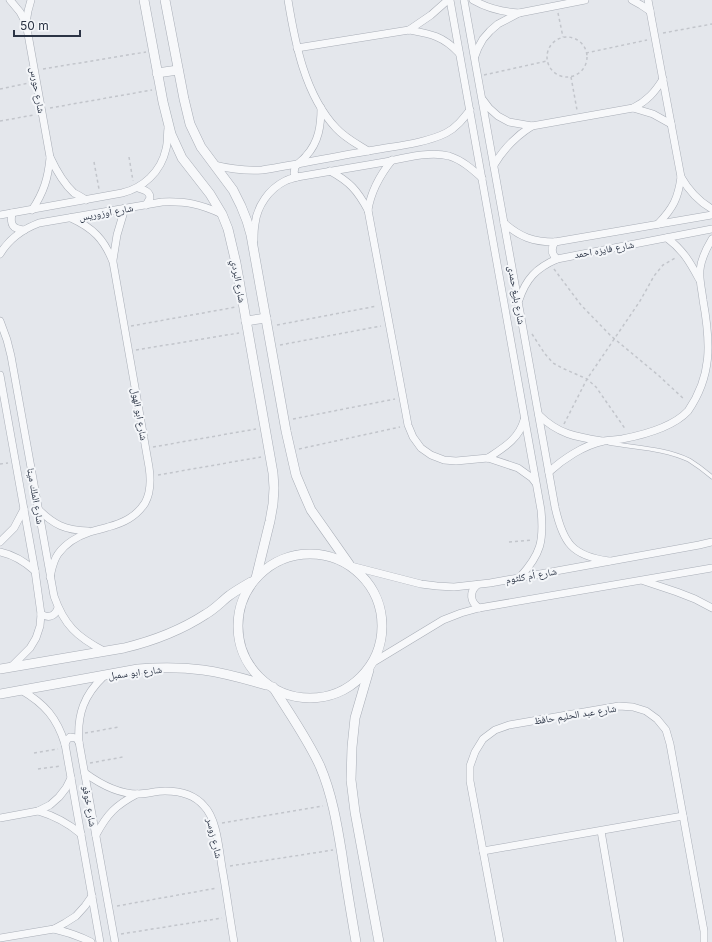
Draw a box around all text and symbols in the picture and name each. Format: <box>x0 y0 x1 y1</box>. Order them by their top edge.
scale bar <box>14 12 80 38</box>
text: 50 m <box>20 18 49 33</box>
street label: شارع حورس <box>27 66 48 115</box>
street label: شارع أوزوريس <box>78 201 135 224</box>
street label: شارع فايزه احمد <box>573 238 635 261</box>
street label: شارع البردي <box>227 258 249 304</box>
street label: شارع بليغ حمدى <box>505 265 528 326</box>
street label: شارع ابو الهول <box>128 387 151 442</box>
street label: شارع الملك مينا <box>24 467 47 526</box>
street label: شارع أم كلثوم <box>505 565 558 587</box>
street label: شارع ابو سمبل <box>107 663 163 682</box>
street label: شارع عبد الحليم حافظ <box>533 701 618 728</box>
street label: شارع خوفو <box>79 784 100 828</box>
street label: شارع زوسر <box>203 816 226 860</box>

